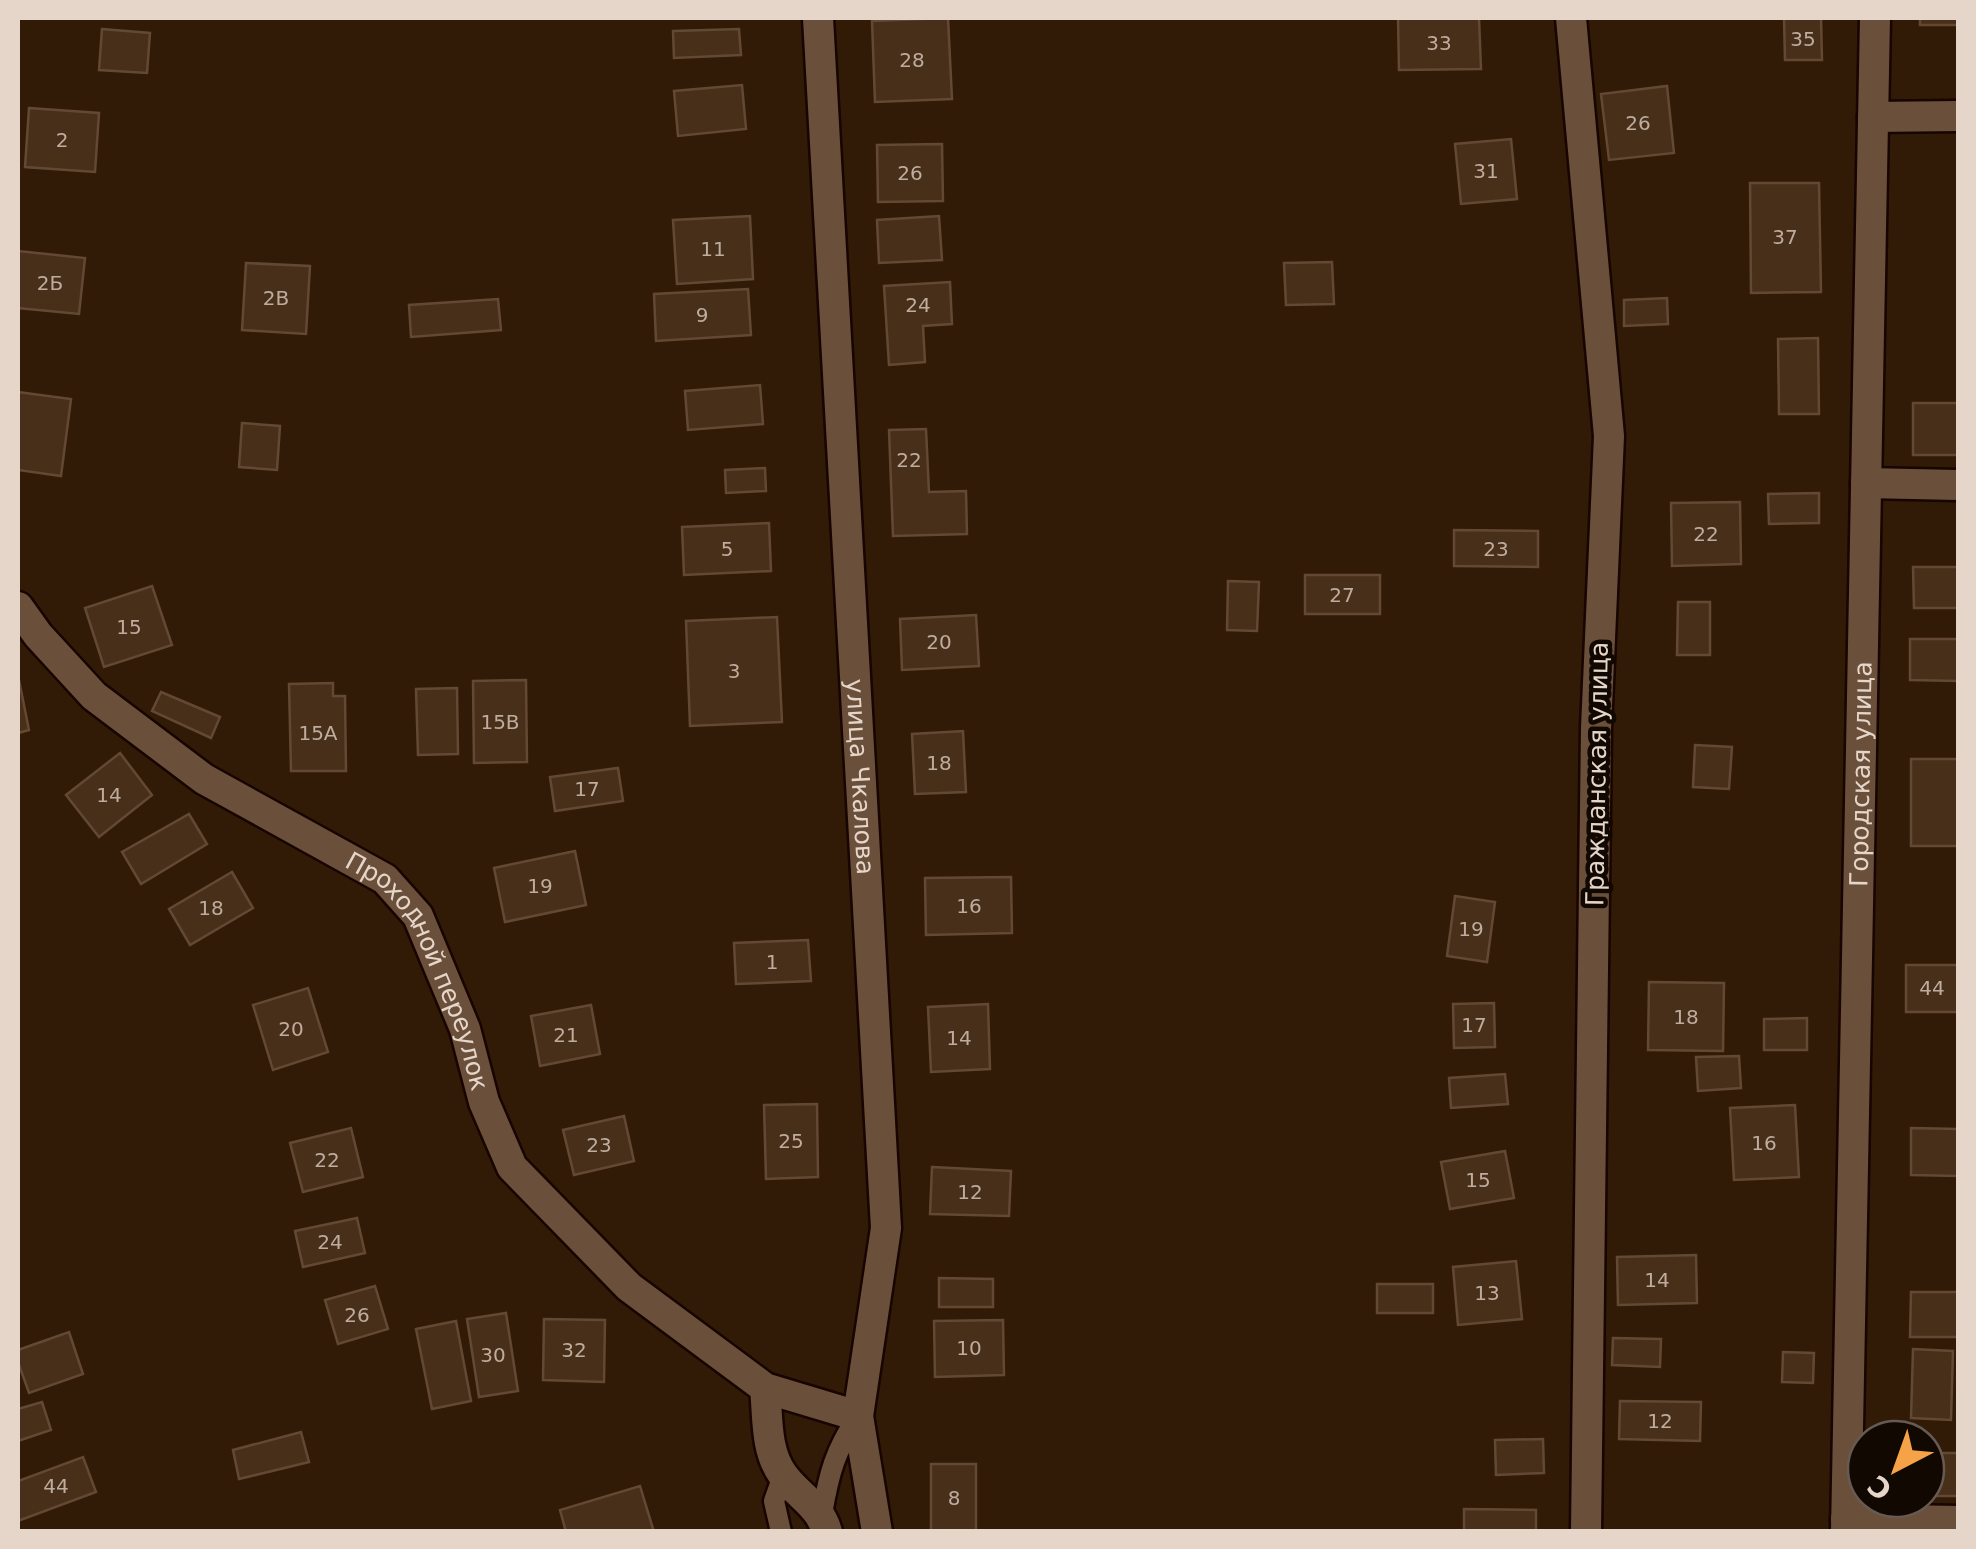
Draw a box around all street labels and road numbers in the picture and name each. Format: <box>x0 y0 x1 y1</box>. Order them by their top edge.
street label: Гражданская улица <box>1580 642 1614 906</box>
street label: Городская улица <box>1844 661 1877 887</box>
street label: улица Чкалова <box>841 678 881 876</box>
street label: Проходной переулок <box>341 846 495 1094</box>

